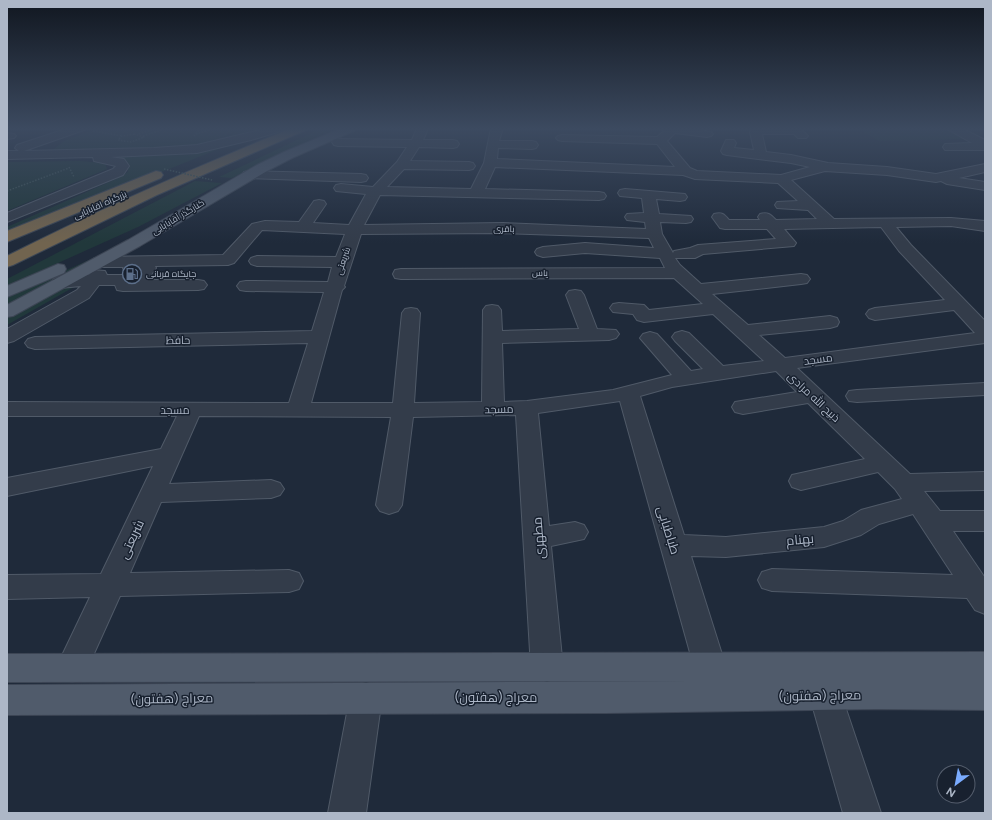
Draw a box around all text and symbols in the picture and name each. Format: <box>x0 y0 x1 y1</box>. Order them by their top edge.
street label: بزرگراه اقابابایی <box>71 188 128 221</box>
street label: کنارگذر آقابابایی <box>149 196 206 237</box>
street label: باقری <box>493 223 515 234</box>
street label: شریعتی <box>333 245 352 276</box>
fuel station icon: جایگاه قربانی <box>121 263 143 285</box>
street label: یاس <box>532 267 549 278</box>
place label: جایگاه قربانی <box>146 268 196 279</box>
street label: حافظ <box>165 334 191 347</box>
street label: مسجد <box>803 351 833 368</box>
street label: ذبیح الله مرادی <box>784 368 844 426</box>
street label: مسجد <box>484 403 514 416</box>
street label: مسجد <box>160 404 190 417</box>
street label: طباطبایی <box>654 504 683 556</box>
street label: مطهری <box>530 516 547 560</box>
street label: شریعتی <box>116 517 147 561</box>
street label: بهنام <box>786 531 815 550</box>
street label: معراج (هفتون) <box>779 687 861 705</box>
street label: معراج (هفتون) <box>131 690 213 708</box>
street label: معراج (هفتون) <box>455 690 537 706</box>
north arrow <box>936 764 976 804</box>
text: N <box>944 784 958 800</box>

